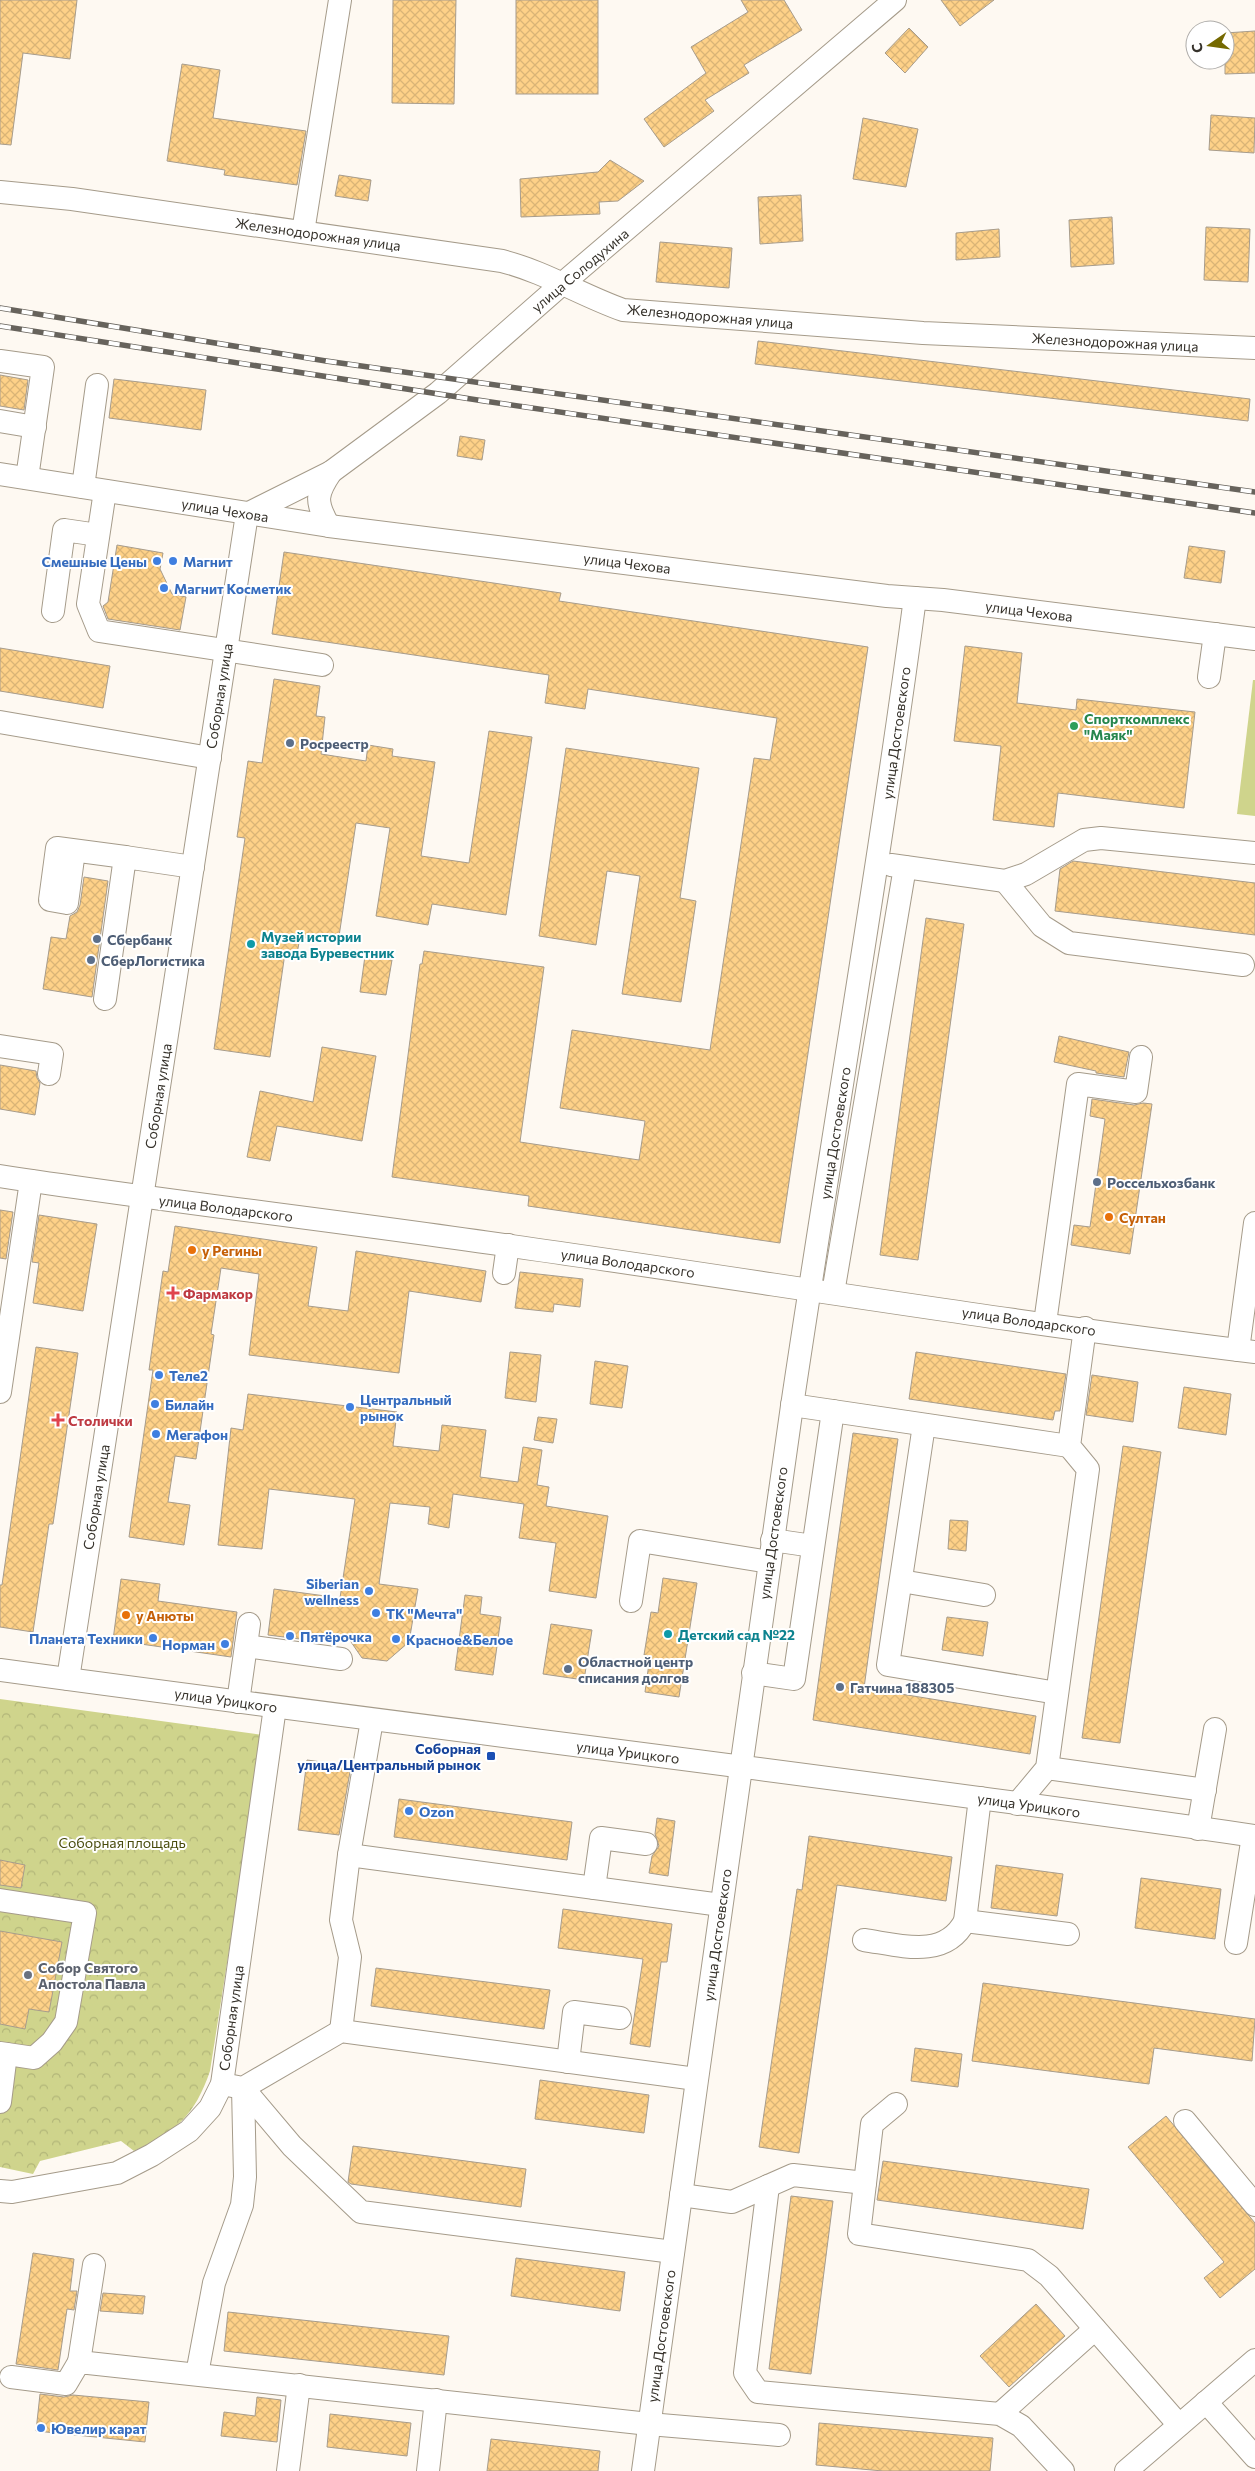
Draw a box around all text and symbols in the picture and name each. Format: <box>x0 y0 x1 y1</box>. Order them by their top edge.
north arrow <box>1185 20 1235 70</box>
text: С <box>1187 41 1206 55</box>
street label: Железнодорожная улица <box>234 214 402 254</box>
street label: улица Солодухина <box>528 225 632 315</box>
street label: Железнодорожная улица <box>626 300 794 332</box>
street label: Железнодорожная улица <box>1031 329 1199 355</box>
street label: улица Чехова <box>180 495 270 525</box>
street label: улица Чехова <box>582 549 672 577</box>
place label: Смешные Цены <box>42 553 147 570</box>
place label: Магнит <box>183 553 233 570</box>
marker: Смешные Цены <box>151 555 163 567</box>
marker: Магнит <box>167 555 179 567</box>
place label: Магнит Косметик <box>174 580 291 597</box>
marker: Магнит Косметик <box>158 582 170 594</box>
street label: улица Чехова <box>984 597 1074 625</box>
street label: Соборная улица <box>202 642 236 750</box>
street label: улица Достоевского <box>878 666 914 800</box>
place label: Спорткомплекс "Маяк" <box>1084 710 1190 743</box>
marker: Спорткомплекс "Маяк" <box>1068 720 1080 732</box>
place label: Росреестр <box>300 735 369 752</box>
marker: Росреестр <box>284 737 296 749</box>
place label: Музей истории завода Буревестник <box>261 928 395 961</box>
place label: Сбербанк <box>107 931 172 948</box>
marker: Сбербанк <box>91 933 103 945</box>
marker: Музей истории завода Буревестник <box>245 938 257 950</box>
place label: СберЛогистика <box>101 952 205 969</box>
marker: СберЛогистика <box>85 954 97 966</box>
street label: Соборная улица <box>141 1042 175 1150</box>
street label: улица Достоевского <box>816 1066 854 1200</box>
place label: Россельхозбанк <box>1107 1174 1216 1191</box>
marker: Россельхозбанк <box>1091 1176 1103 1188</box>
street label: улица Володарского <box>158 1191 294 1225</box>
place label: Султан <box>1119 1209 1166 1226</box>
marker: Султан <box>1103 1211 1115 1223</box>
place label: у Регины <box>202 1242 262 1259</box>
marker: у Регины <box>186 1244 198 1256</box>
street label: улица Володарского <box>560 1245 696 1281</box>
place label: Фармакор <box>183 1285 253 1302</box>
marker: Фармакор <box>167 1287 179 1299</box>
street label: улица Володарского <box>961 1303 1097 1339</box>
place label: Теле2 <box>169 1367 208 1384</box>
marker: Теле2 <box>153 1369 165 1381</box>
place label: Центральный рынок <box>360 1391 452 1424</box>
place label: Билайн <box>165 1396 214 1413</box>
marker: Билайн <box>149 1398 161 1410</box>
marker: Центральный рынок <box>344 1401 356 1413</box>
place label: Столички <box>68 1412 133 1429</box>
marker: Столички <box>52 1414 64 1426</box>
place label: Мегафон <box>166 1426 228 1443</box>
marker: Мегафон <box>150 1428 162 1440</box>
street label: Соборная улица <box>79 1443 113 1551</box>
street label: улица Достоевского <box>755 1466 791 1600</box>
place label: Siberian wellness <box>304 1575 359 1608</box>
marker: Siberian wellness <box>363 1585 375 1597</box>
place label: ТК "Мечта" <box>386 1605 462 1622</box>
place label: у Анюты <box>136 1607 194 1624</box>
marker: ТК "Мечта" <box>370 1607 382 1619</box>
marker: у Анюты <box>120 1609 132 1621</box>
place label: Детский сад №22 <box>678 1626 795 1643</box>
place label: Пятёрочка <box>300 1628 372 1645</box>
marker: Детский сад №22 <box>662 1628 674 1640</box>
place label: Планета Техники <box>29 1630 143 1647</box>
marker: Пятёрочка <box>284 1630 296 1642</box>
place label: Красное&Белое <box>406 1631 513 1648</box>
marker: Планета Техники <box>147 1632 159 1644</box>
marker: Красное&Белое <box>390 1633 402 1645</box>
place label: Норман <box>162 1636 215 1653</box>
marker: Норман <box>219 1638 231 1650</box>
place label: Областной центр списания долгов <box>578 1653 693 1686</box>
marker: Областной центр списания долгов <box>562 1663 574 1675</box>
place label: Гатчина 188305 <box>850 1679 954 1696</box>
marker: Гатчина 188305 <box>834 1681 846 1693</box>
street label: улица Урицкого <box>173 1684 279 1716</box>
street label: улица Урицкого <box>575 1737 681 1767</box>
place label: Соборная улица/Центральный рынок <box>297 1740 481 1773</box>
marker: Соборная улица/Центральный рынок <box>485 1750 497 1762</box>
street label: улица Урицкого <box>976 1789 1082 1821</box>
place label: Ozon <box>419 1803 454 1820</box>
marker: Ozon <box>403 1805 415 1817</box>
park label: Соборная площадь <box>58 1834 186 1851</box>
street label: улица Достоевского <box>699 1868 735 2002</box>
place label: Собор Святого Апостола Павла <box>38 1959 146 1992</box>
street label: Соборная улица <box>215 1964 247 2072</box>
marker: Собор Святого Апостола Павла <box>22 1969 34 1981</box>
street label: улица Достоевского <box>643 2269 679 2403</box>
place label: Ювелир карат <box>51 2420 147 2437</box>
marker: Ювелир карат <box>35 2422 47 2434</box>

